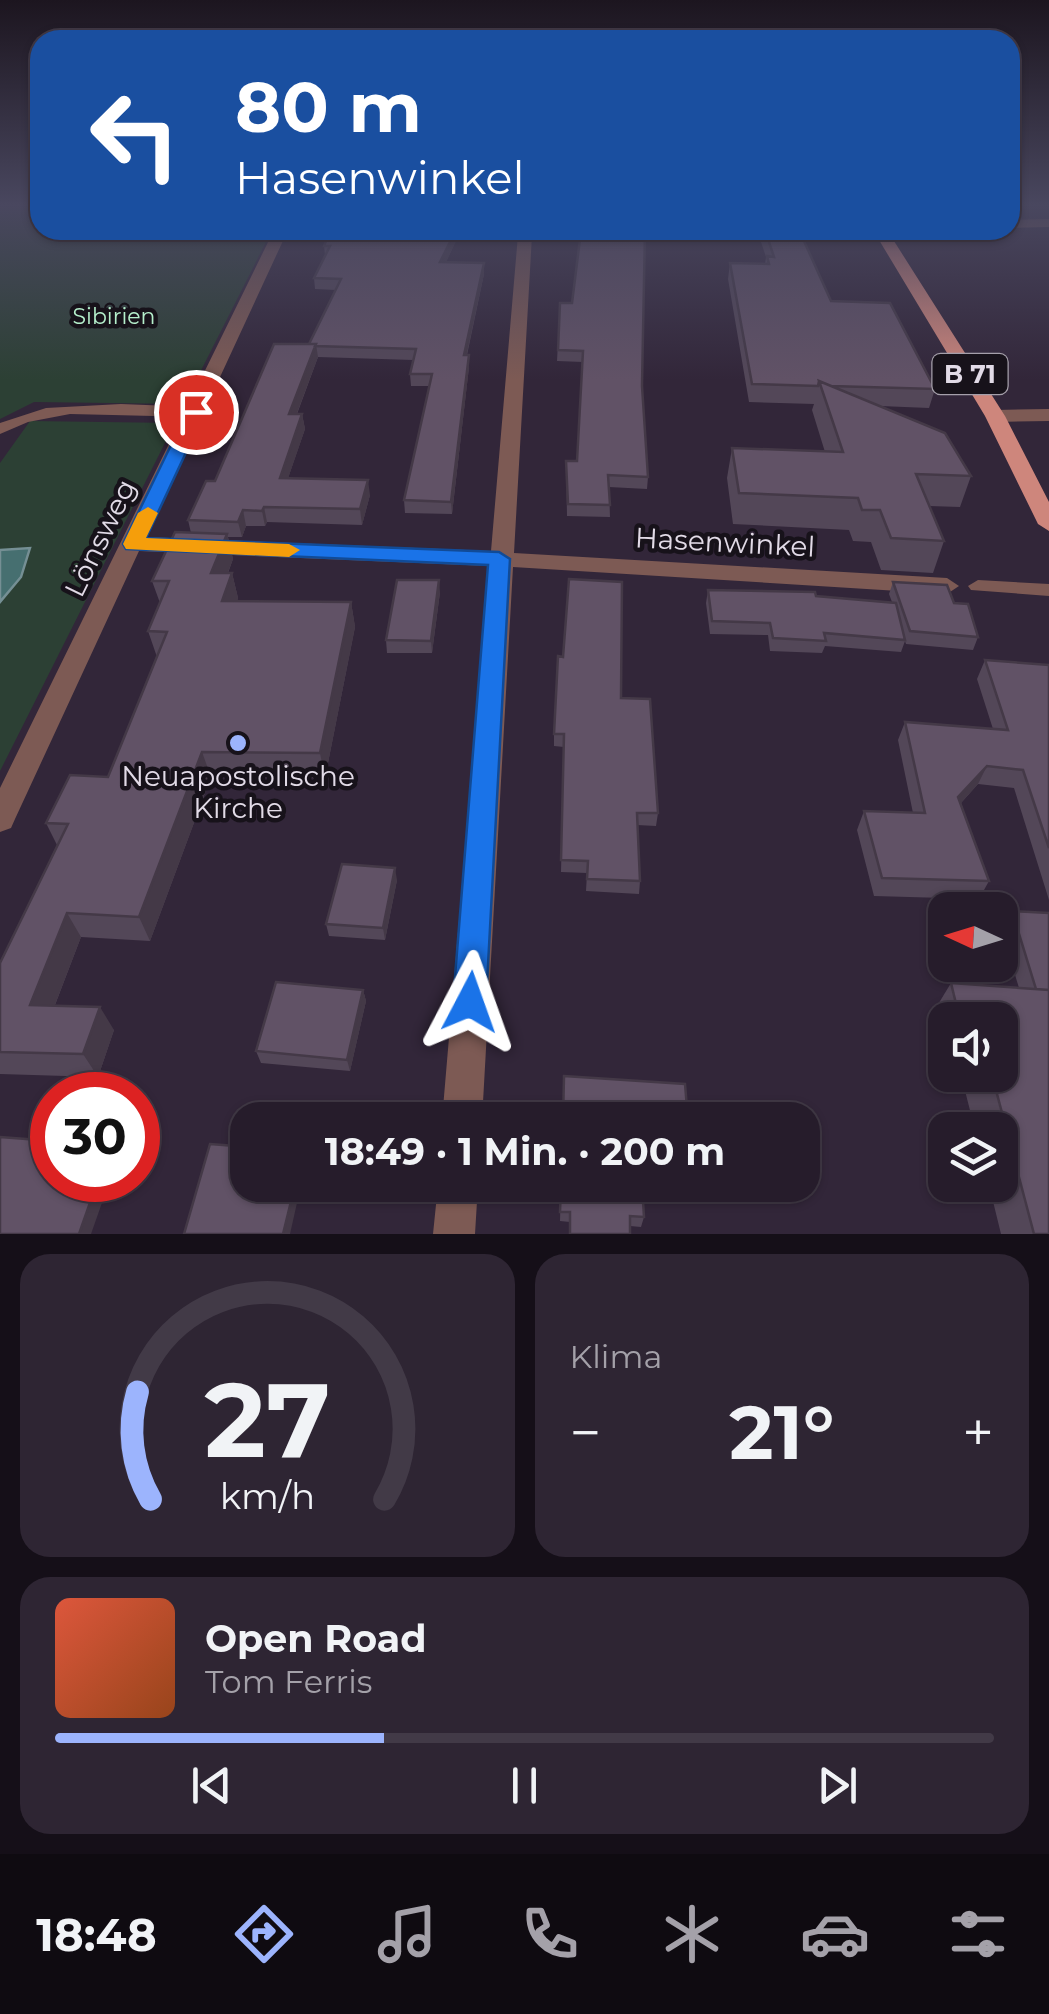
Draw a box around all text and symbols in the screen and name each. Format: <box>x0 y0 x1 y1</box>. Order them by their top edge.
text: 80 m <box>235 64 422 150</box>
icon: left <box>70 70 200 200</box>
text: Hasenwinkel <box>235 150 525 205</box>
park label: Sibirien <box>72 303 156 330</box>
road number: B 71 <box>932 354 1008 394</box>
pin <box>154 370 239 455</box>
icon: arrive <box>169 385 224 440</box>
street label: Lönsweg <box>57 474 143 602</box>
street label: Hasenwinkel <box>634 520 816 564</box>
marker: Neuapostolische Kirche <box>227 732 249 754</box>
place label: Neuapostolische Kirche <box>121 759 355 825</box>
north arrow <box>928 892 1018 982</box>
map controls <box>928 892 1018 1202</box>
position arrow <box>418 950 522 1054</box>
button: sound <box>928 1002 1018 1092</box>
speed limit sign: 30 <box>30 1072 160 1202</box>
button: layers <box>928 1112 1018 1202</box>
text: 18:49 · 1 Min. · 200 m <box>325 1128 725 1175</box>
text: Klima <box>570 1337 662 1376</box>
text: 27 <box>204 1356 330 1483</box>
text: 21° <box>729 1386 834 1478</box>
text: − <box>570 1399 601 1466</box>
text: + <box>962 1399 994 1466</box>
text: km/h <box>220 1474 315 1518</box>
text: Open Road <box>205 1615 427 1662</box>
text: Tom Ferris <box>205 1662 372 1701</box>
icon: previous <box>184 1758 239 1813</box>
icon: pause <box>497 1758 552 1813</box>
icon: next <box>810 1758 865 1813</box>
icon: directions <box>229 1899 299 1969</box>
icon: music <box>372 1899 442 1969</box>
icon: phone <box>515 1899 585 1969</box>
icon: climate <box>657 1899 727 1969</box>
icon: car <box>800 1899 870 1969</box>
icon: filters <box>943 1899 1013 1969</box>
text: 18:48 <box>36 1907 157 1962</box>

